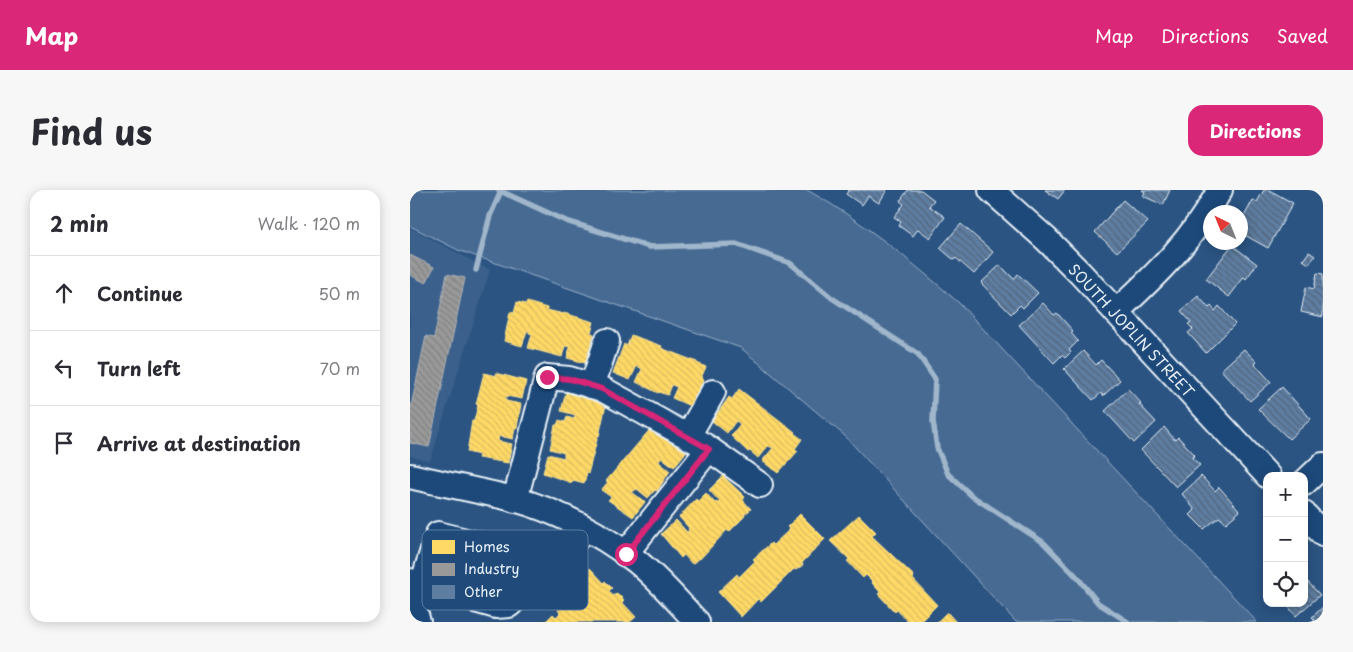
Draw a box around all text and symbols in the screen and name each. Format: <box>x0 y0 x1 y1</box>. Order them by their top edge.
text: Map <box>25 17 78 53</box>
text: Map <box>1095 22 1133 49</box>
text: Directions <box>1161 22 1249 49</box>
text: Saved <box>1277 22 1328 49</box>
text: Find us <box>30 104 152 157</box>
button: Directions <box>1188 105 1323 156</box>
north arrow <box>1203 205 1248 250</box>
text: 2 min <box>50 207 109 239</box>
text: Walk · 120 m <box>258 211 360 235</box>
street label: SOUTH JOPLIN STREET <box>1064 258 1201 403</box>
icon: ahead <box>50 279 78 307</box>
text: Continue <box>97 279 183 307</box>
text: 50 m <box>319 281 360 305</box>
icon: left <box>50 354 78 382</box>
text: Turn left <box>97 354 181 382</box>
text: 70 m <box>320 356 360 380</box>
route end <box>536 366 559 389</box>
icon: arrive <box>50 429 78 457</box>
text: Arrive at destination <box>97 429 301 457</box>
map controls <box>1263 472 1308 607</box>
button: + <box>1263 472 1308 517</box>
button: − <box>1263 517 1308 562</box>
legend <box>422 530 588 610</box>
text: Homes <box>464 536 510 557</box>
route start <box>615 543 638 566</box>
text: Industry <box>464 558 519 579</box>
button: locate <box>1263 562 1308 607</box>
text: Other <box>464 581 503 602</box>

